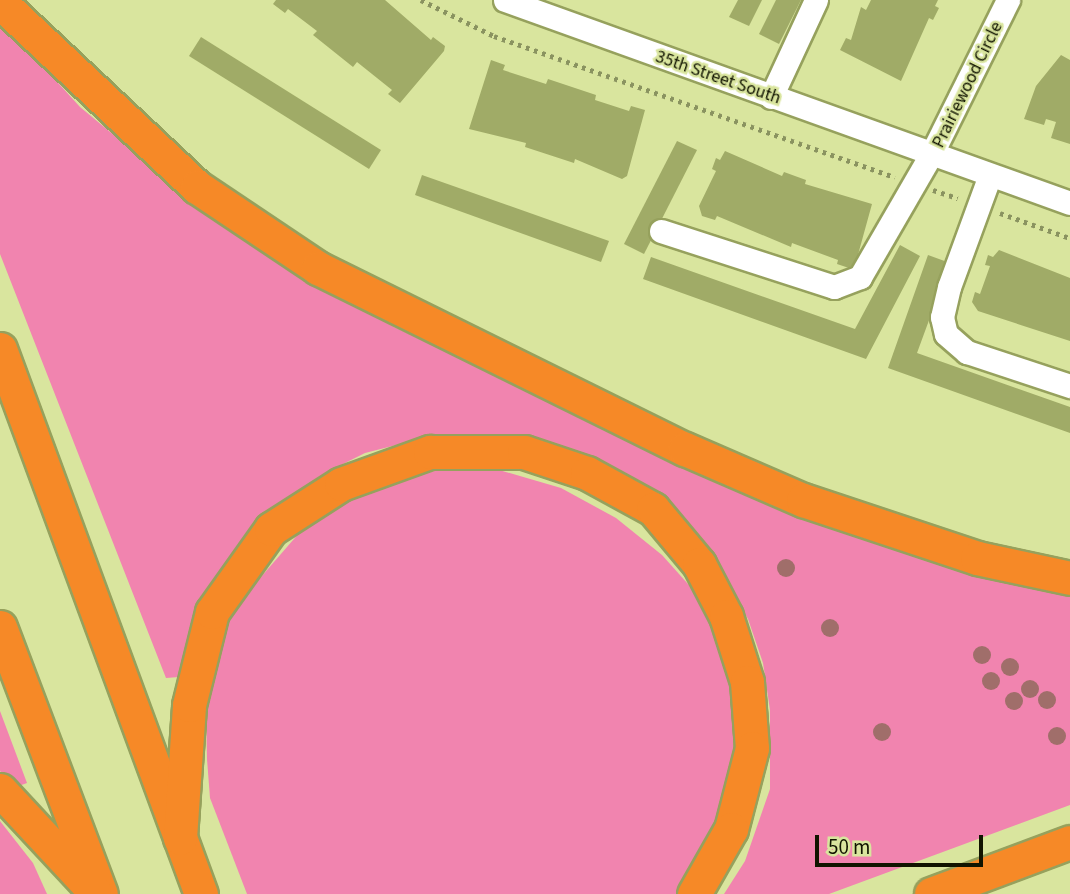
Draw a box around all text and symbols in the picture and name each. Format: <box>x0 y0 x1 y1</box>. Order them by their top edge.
street label: Prairiewood Circle <box>928 18 1008 152</box>
street label: 35th Street South <box>653 46 783 110</box>
scale bar <box>818 820 986 864</box>
text: 50 m <box>828 832 870 862</box>

